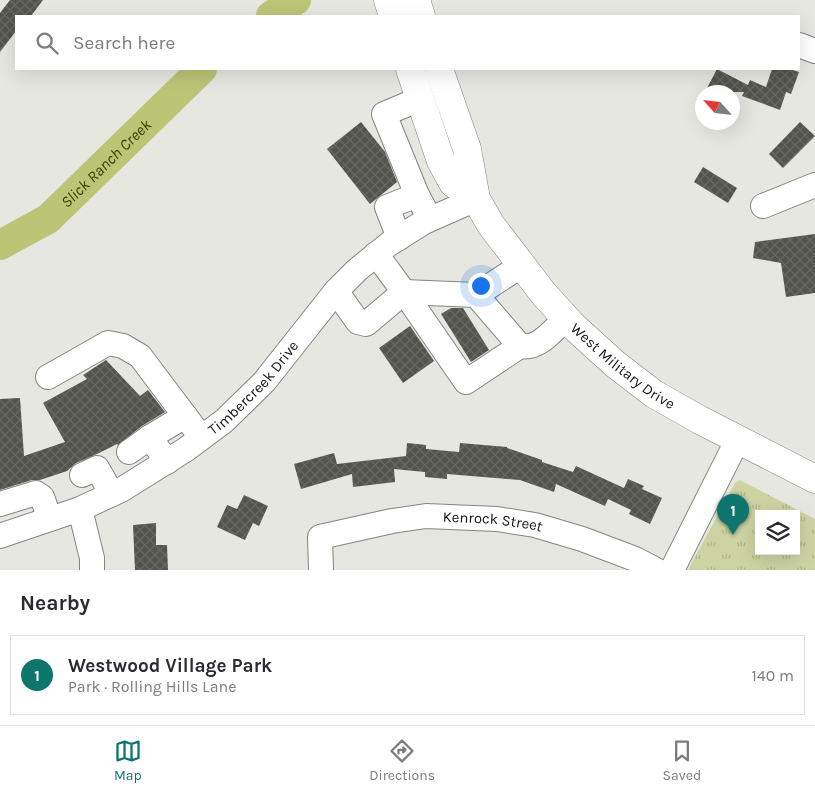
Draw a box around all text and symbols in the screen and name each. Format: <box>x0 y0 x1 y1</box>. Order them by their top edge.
search box <box>15 15 800 70</box>
icon: search <box>33 29 61 57</box>
text: Search here <box>73 32 175 54</box>
north arrow <box>695 85 740 130</box>
water label: Slick Ranch Creek <box>56 114 155 211</box>
your location <box>468 273 494 299</box>
street label: West Military Drive <box>567 319 678 413</box>
street label: Timbercreek Drive <box>205 337 302 439</box>
pin: 1 <box>717 494 749 535</box>
street label: Kenrock Street <box>442 508 545 536</box>
map controls <box>755 510 800 555</box>
button: layers <box>755 510 800 555</box>
text: Nearby <box>20 591 90 615</box>
text: Westwood Village Park <box>68 655 272 677</box>
text: 1 <box>34 666 40 685</box>
text: 140 m <box>752 666 794 685</box>
text: Park · Rolling Hills Lane <box>68 677 236 696</box>
tab: Map <box>114 737 142 784</box>
tab: Directions <box>369 737 435 784</box>
tab: Saved <box>663 737 701 784</box>

